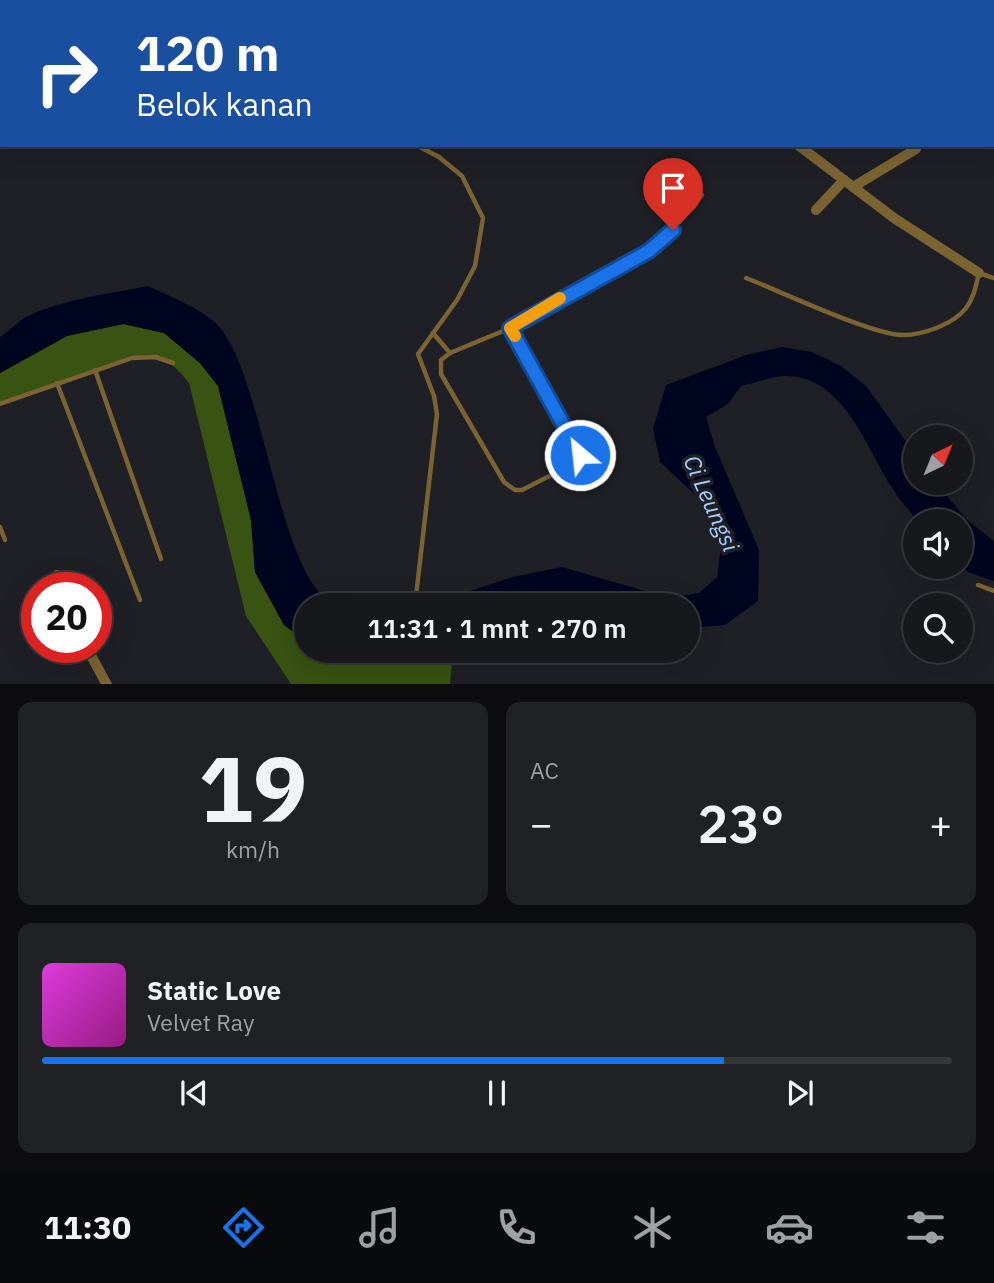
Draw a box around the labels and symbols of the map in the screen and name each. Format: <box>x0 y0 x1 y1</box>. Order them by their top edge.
pin <box>643 158 703 230</box>
position arrow <box>543 418 617 492</box>
north arrow <box>903 425 973 495</box>
water label: Ci Leungsi <box>677 450 747 557</box>
speed limit sign: 20 <box>21 572 112 663</box>

